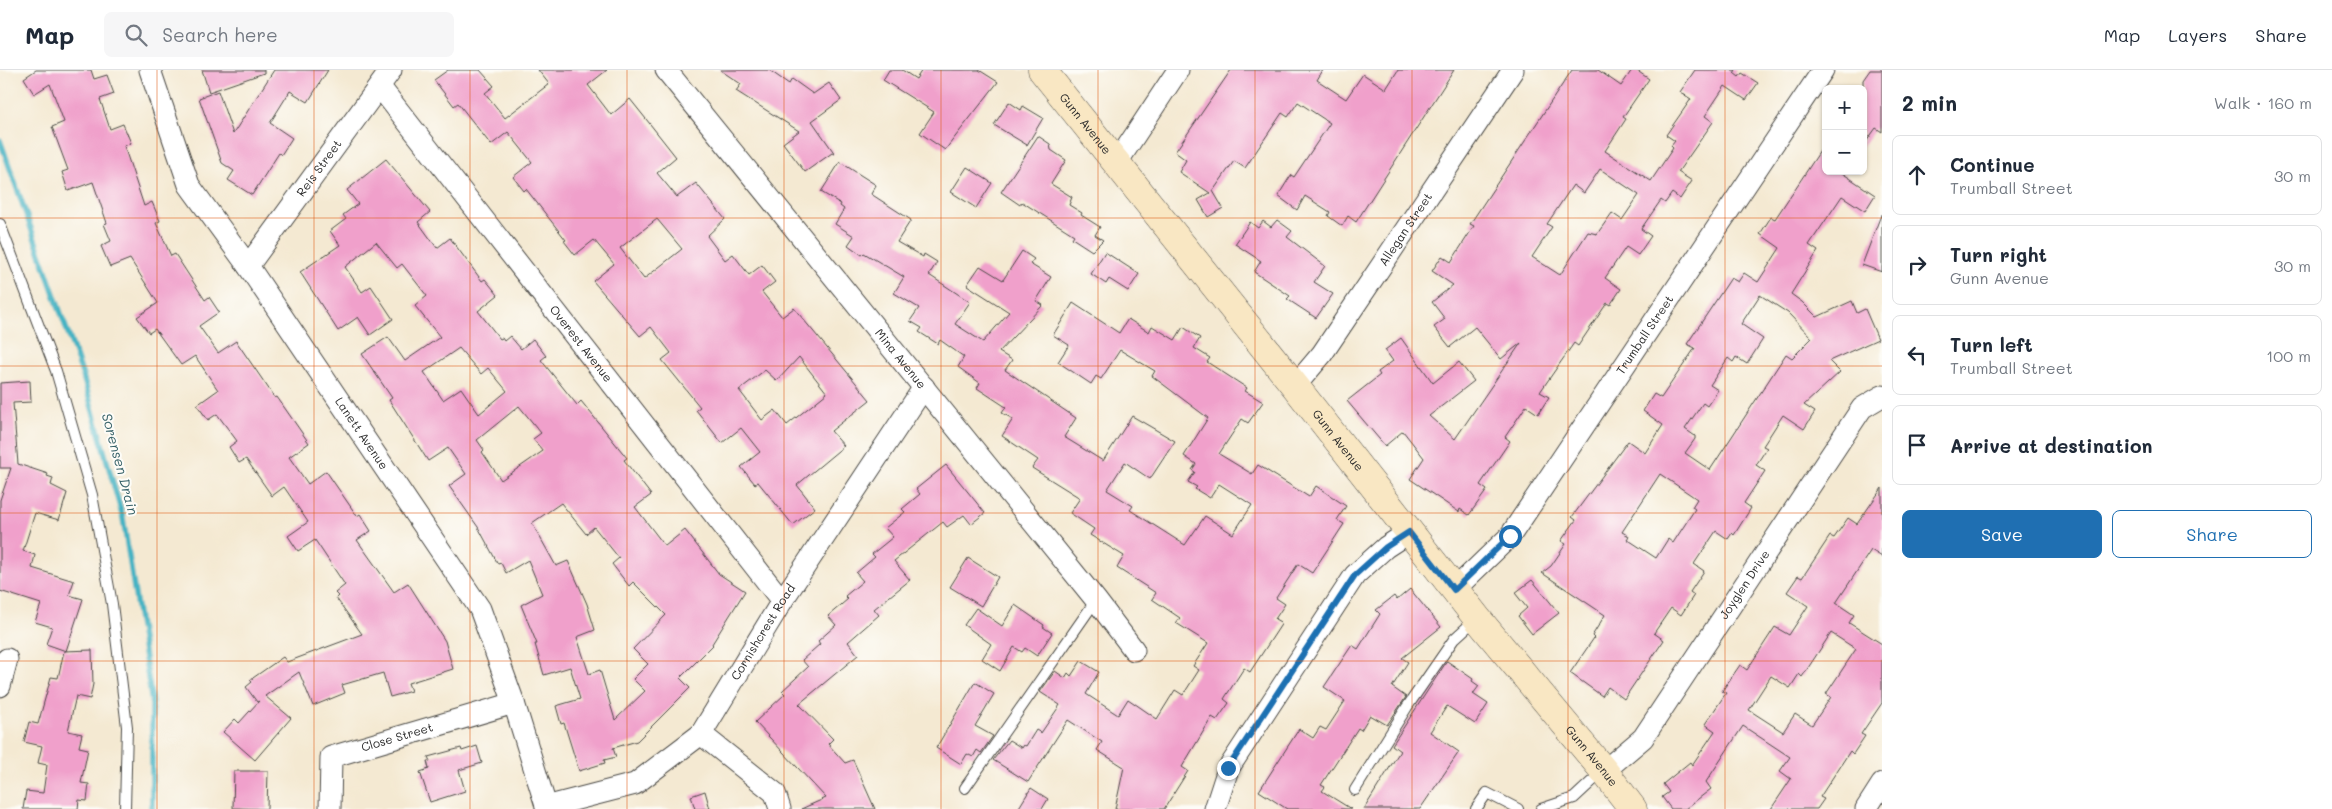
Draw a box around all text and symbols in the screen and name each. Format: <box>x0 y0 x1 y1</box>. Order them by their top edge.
search box <box>104 12 454 57</box>
text: Map <box>25 19 74 50</box>
icon: search <box>122 21 150 49</box>
text: Search here <box>162 22 278 47</box>
text: Map <box>2104 23 2140 47</box>
text: Layers <box>2168 23 2227 47</box>
text: Share <box>2255 23 2307 47</box>
map controls <box>1822 85 1867 175</box>
button: + <box>1822 85 1867 130</box>
street label: Gunn Avenue <box>1056 89 1115 157</box>
text: 2 min <box>1902 89 1957 116</box>
text: Walk · 160 m <box>2214 92 2312 113</box>
button: − <box>1822 130 1867 175</box>
street label: Reis Street <box>292 136 345 199</box>
text: Continue <box>1950 152 2035 177</box>
icon: ahead <box>1903 161 1931 189</box>
text: 30 m <box>2274 165 2311 186</box>
text: Trumball Street <box>1950 177 2073 198</box>
street label: Allegan Street <box>1375 189 1435 269</box>
text: Turn right <box>1950 242 2047 267</box>
icon: right <box>1903 251 1931 279</box>
text: 30 m <box>2274 255 2311 276</box>
text: Gunn Avenue <box>1950 267 2049 288</box>
street label: Trumball Street <box>1612 292 1677 377</box>
street label: Overest Avenue <box>547 301 617 385</box>
street label: Mina Avenue <box>872 325 930 392</box>
text: Turn left <box>1950 332 2033 357</box>
icon: left <box>1903 341 1931 369</box>
text: 100 m <box>2266 345 2311 366</box>
text: Trumball Street <box>1950 357 2073 378</box>
street label: Lanett Avenue <box>332 394 392 472</box>
street label: Gunn Avenue <box>1309 406 1368 474</box>
water label: Sorensen Drain <box>98 411 143 517</box>
icon: arrive <box>1903 431 1931 459</box>
text: Arrive at destination <box>1950 433 2153 458</box>
button: Save <box>1902 510 2102 558</box>
button: Share <box>2112 510 2312 558</box>
route start <box>1499 525 1522 548</box>
street label: Joyglen Drive <box>1715 547 1773 622</box>
street label: Cornishcrest Road <box>727 580 798 683</box>
street label: Close Street <box>359 718 435 755</box>
street label: Gunn Avenue <box>1562 722 1622 789</box>
route end <box>1217 757 1240 780</box>

